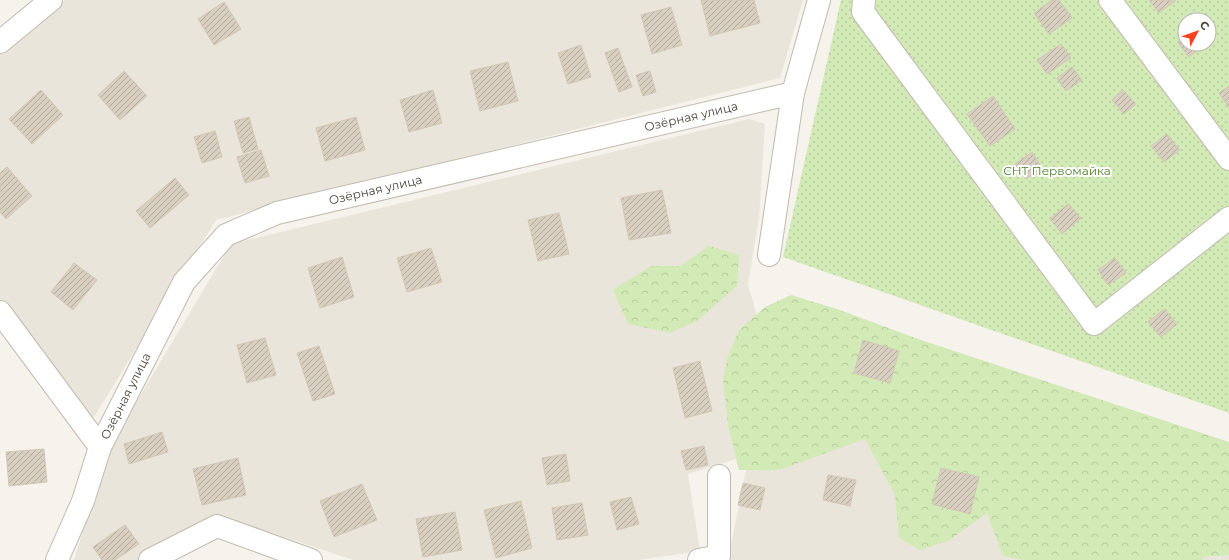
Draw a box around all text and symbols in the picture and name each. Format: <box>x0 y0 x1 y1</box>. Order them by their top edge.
north arrow <box>1177 12 1217 52</box>
text: С <box>1197 18 1212 33</box>
street label: Озёрная улица <box>643 98 739 134</box>
park label: СНТ Первомайка <box>1003 163 1111 178</box>
street label: Озёрная улица <box>327 171 424 208</box>
street label: Озёрная улица <box>97 350 154 442</box>

